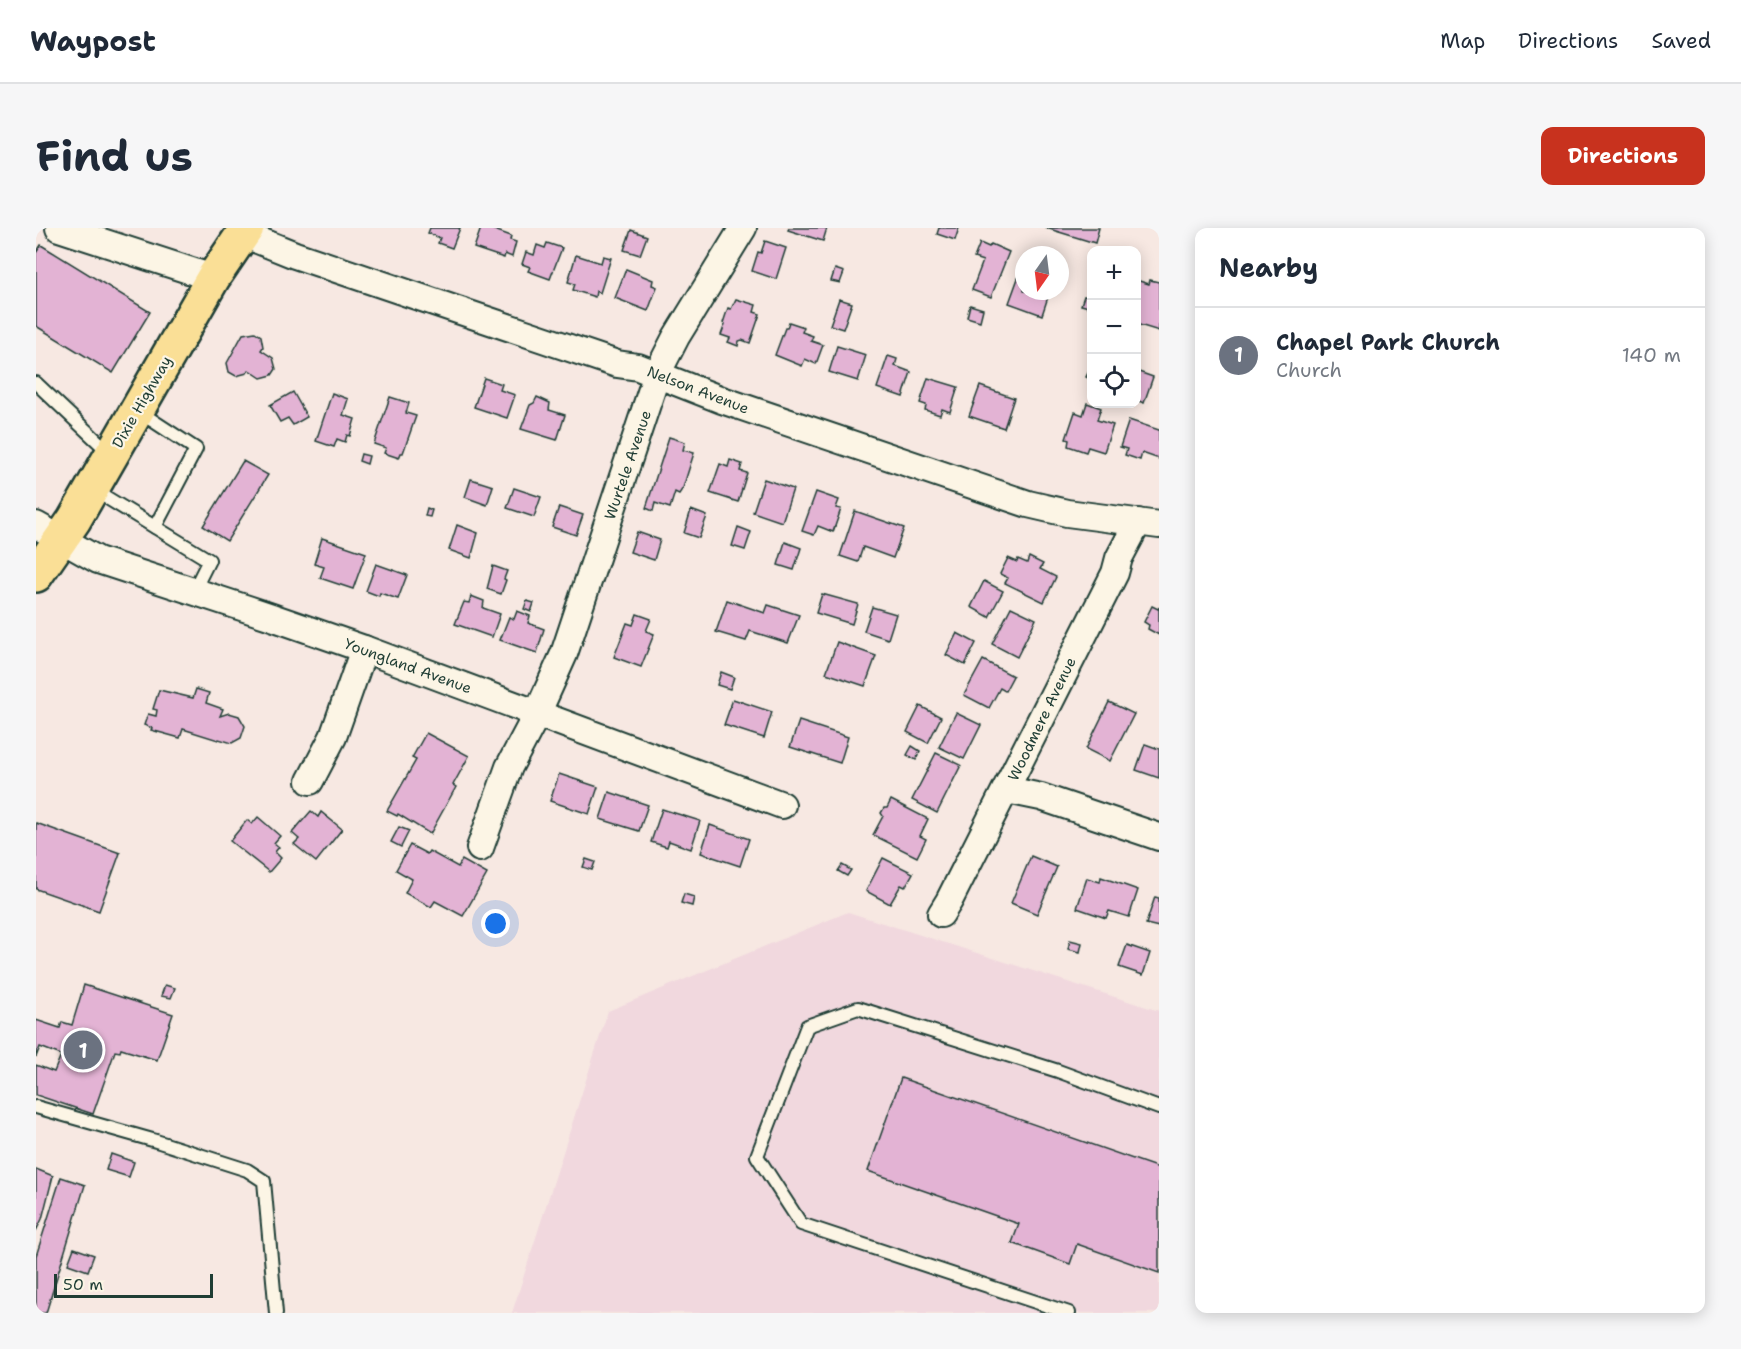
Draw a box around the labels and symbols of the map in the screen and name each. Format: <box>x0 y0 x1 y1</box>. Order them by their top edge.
north arrow <box>1015 246 1069 300</box>
street label: Dixie Highway <box>108 352 176 452</box>
street label: Nelson Avenue <box>644 361 752 419</box>
street label: Wurtele Avenue <box>600 408 656 522</box>
street label: Youngland Avenue <box>342 634 474 698</box>
street label: Woodmere Avenue <box>1003 654 1081 784</box>
your location <box>481 909 510 938</box>
pin: 1 <box>64 1028 102 1072</box>
scale bar <box>54 1271 213 1298</box>

